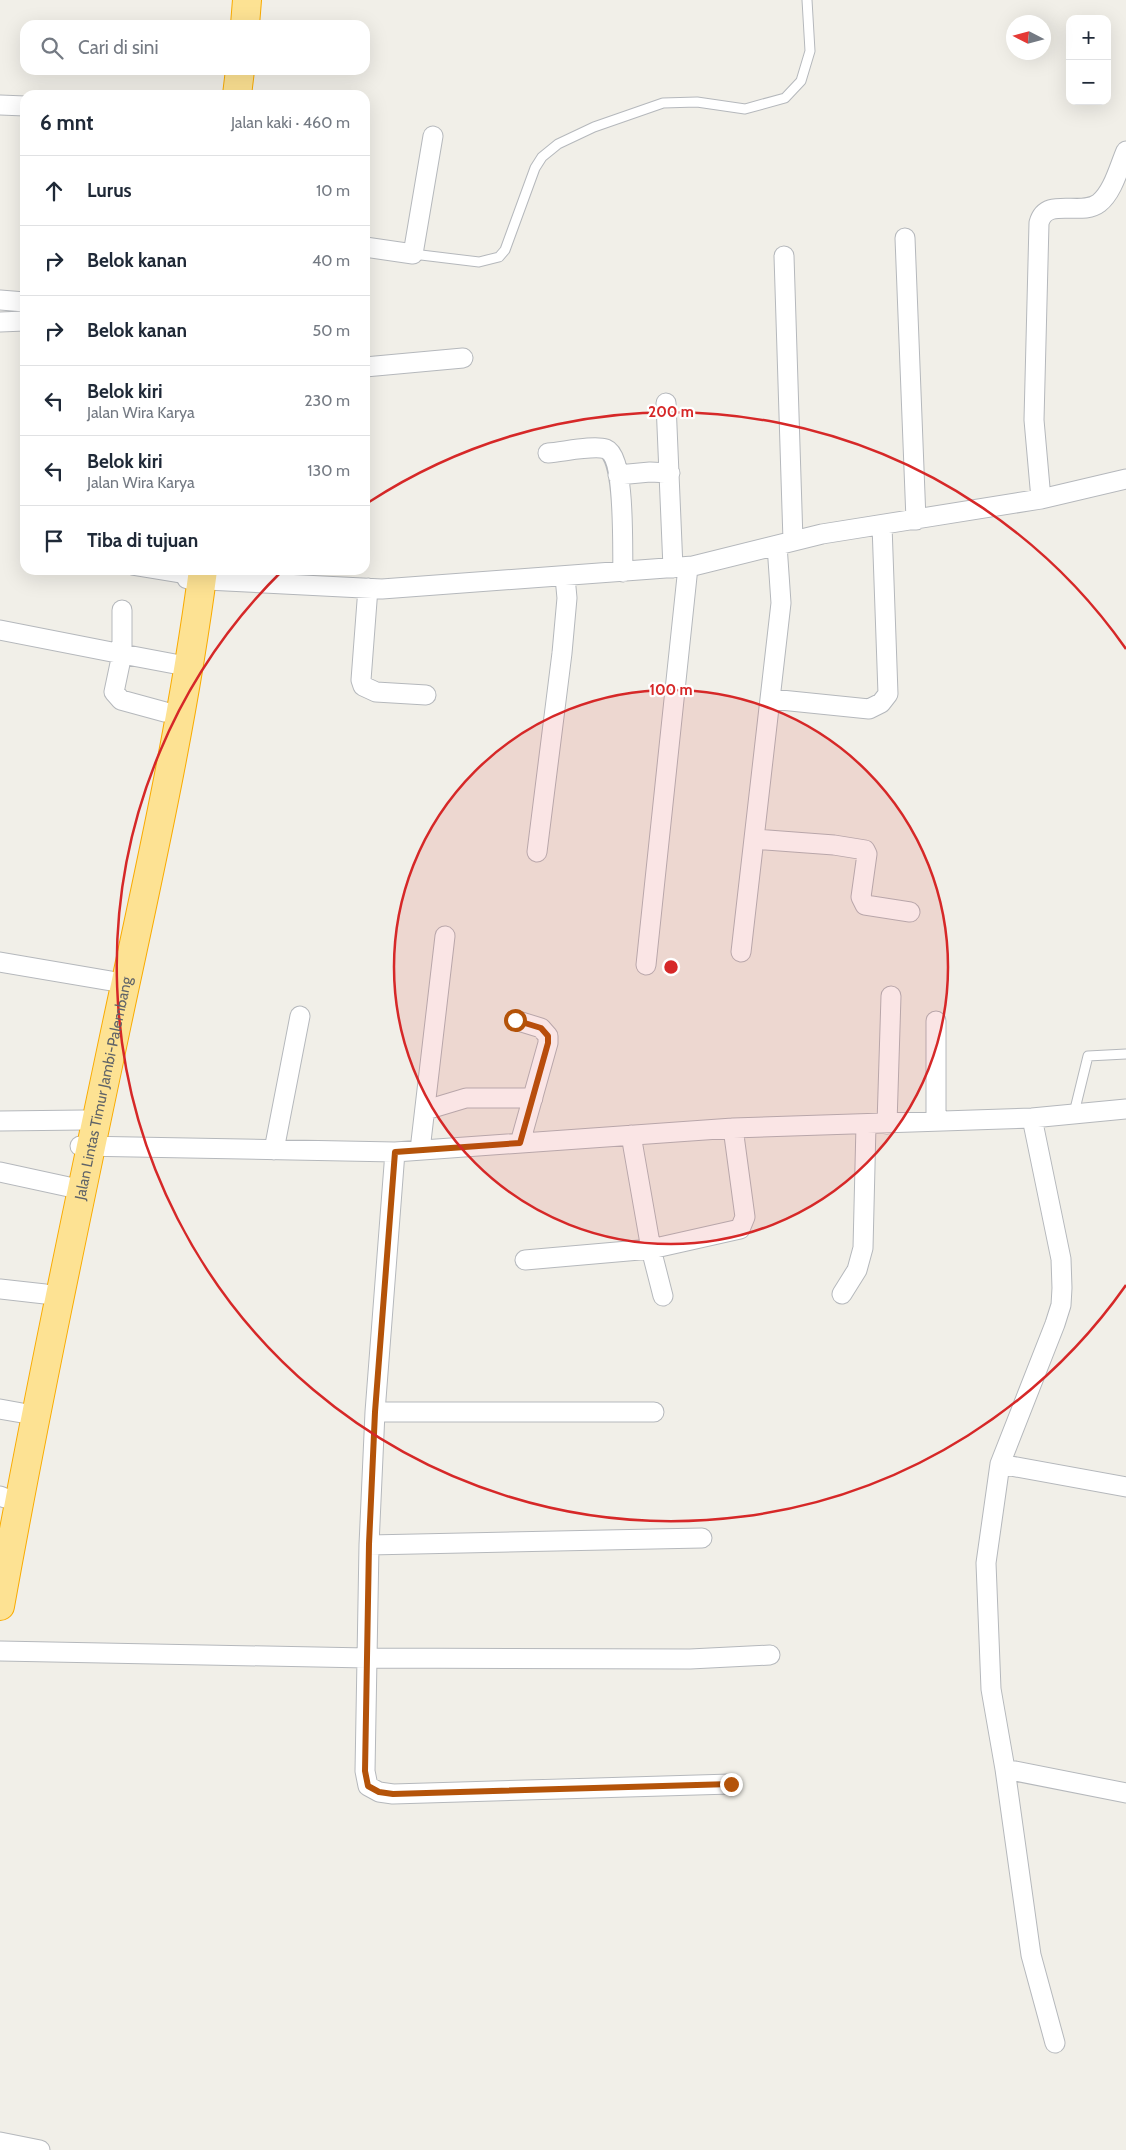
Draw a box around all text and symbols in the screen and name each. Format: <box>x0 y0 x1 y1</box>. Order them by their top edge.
north arrow <box>1006 15 1051 60</box>
map controls <box>1066 15 1111 105</box>
button: + <box>1066 15 1111 60</box>
search box <box>20 20 370 75</box>
icon: search <box>38 34 66 62</box>
text: Cari di sini <box>78 36 159 59</box>
button: − <box>1066 60 1111 105</box>
text: 6 mnt <box>40 110 93 135</box>
text: Jalan kaki · 460 m <box>231 113 350 132</box>
icon: ahead <box>40 177 68 205</box>
text: Lurus <box>87 179 132 202</box>
text: 10 m <box>316 181 350 200</box>
icon: right <box>40 247 68 275</box>
text: Belok kanan <box>87 249 187 272</box>
text: 40 m <box>312 251 350 270</box>
icon: right <box>40 317 68 345</box>
text: Belok kanan <box>87 319 187 342</box>
text: 50 m <box>313 321 350 340</box>
text: Belok kiri <box>87 380 163 403</box>
icon: left <box>40 387 68 415</box>
text: 230 m <box>304 391 350 410</box>
text: Jalan Wira Karya <box>87 403 195 422</box>
text: 200 m <box>648 403 694 421</box>
text: Belok kiri <box>87 450 163 473</box>
icon: left <box>40 457 68 485</box>
text: 130 m <box>307 461 350 480</box>
text: Jalan Wira Karya <box>87 473 195 492</box>
icon: arrive <box>40 527 68 555</box>
text: Tiba di tujuan <box>87 529 198 552</box>
text: 100 m <box>649 681 693 699</box>
centre of rings <box>662 958 680 976</box>
street label: Jalan Lintas Timur Jambi-Palembang <box>71 974 136 1202</box>
route start <box>504 1009 527 1032</box>
route end <box>720 1773 743 1796</box>

